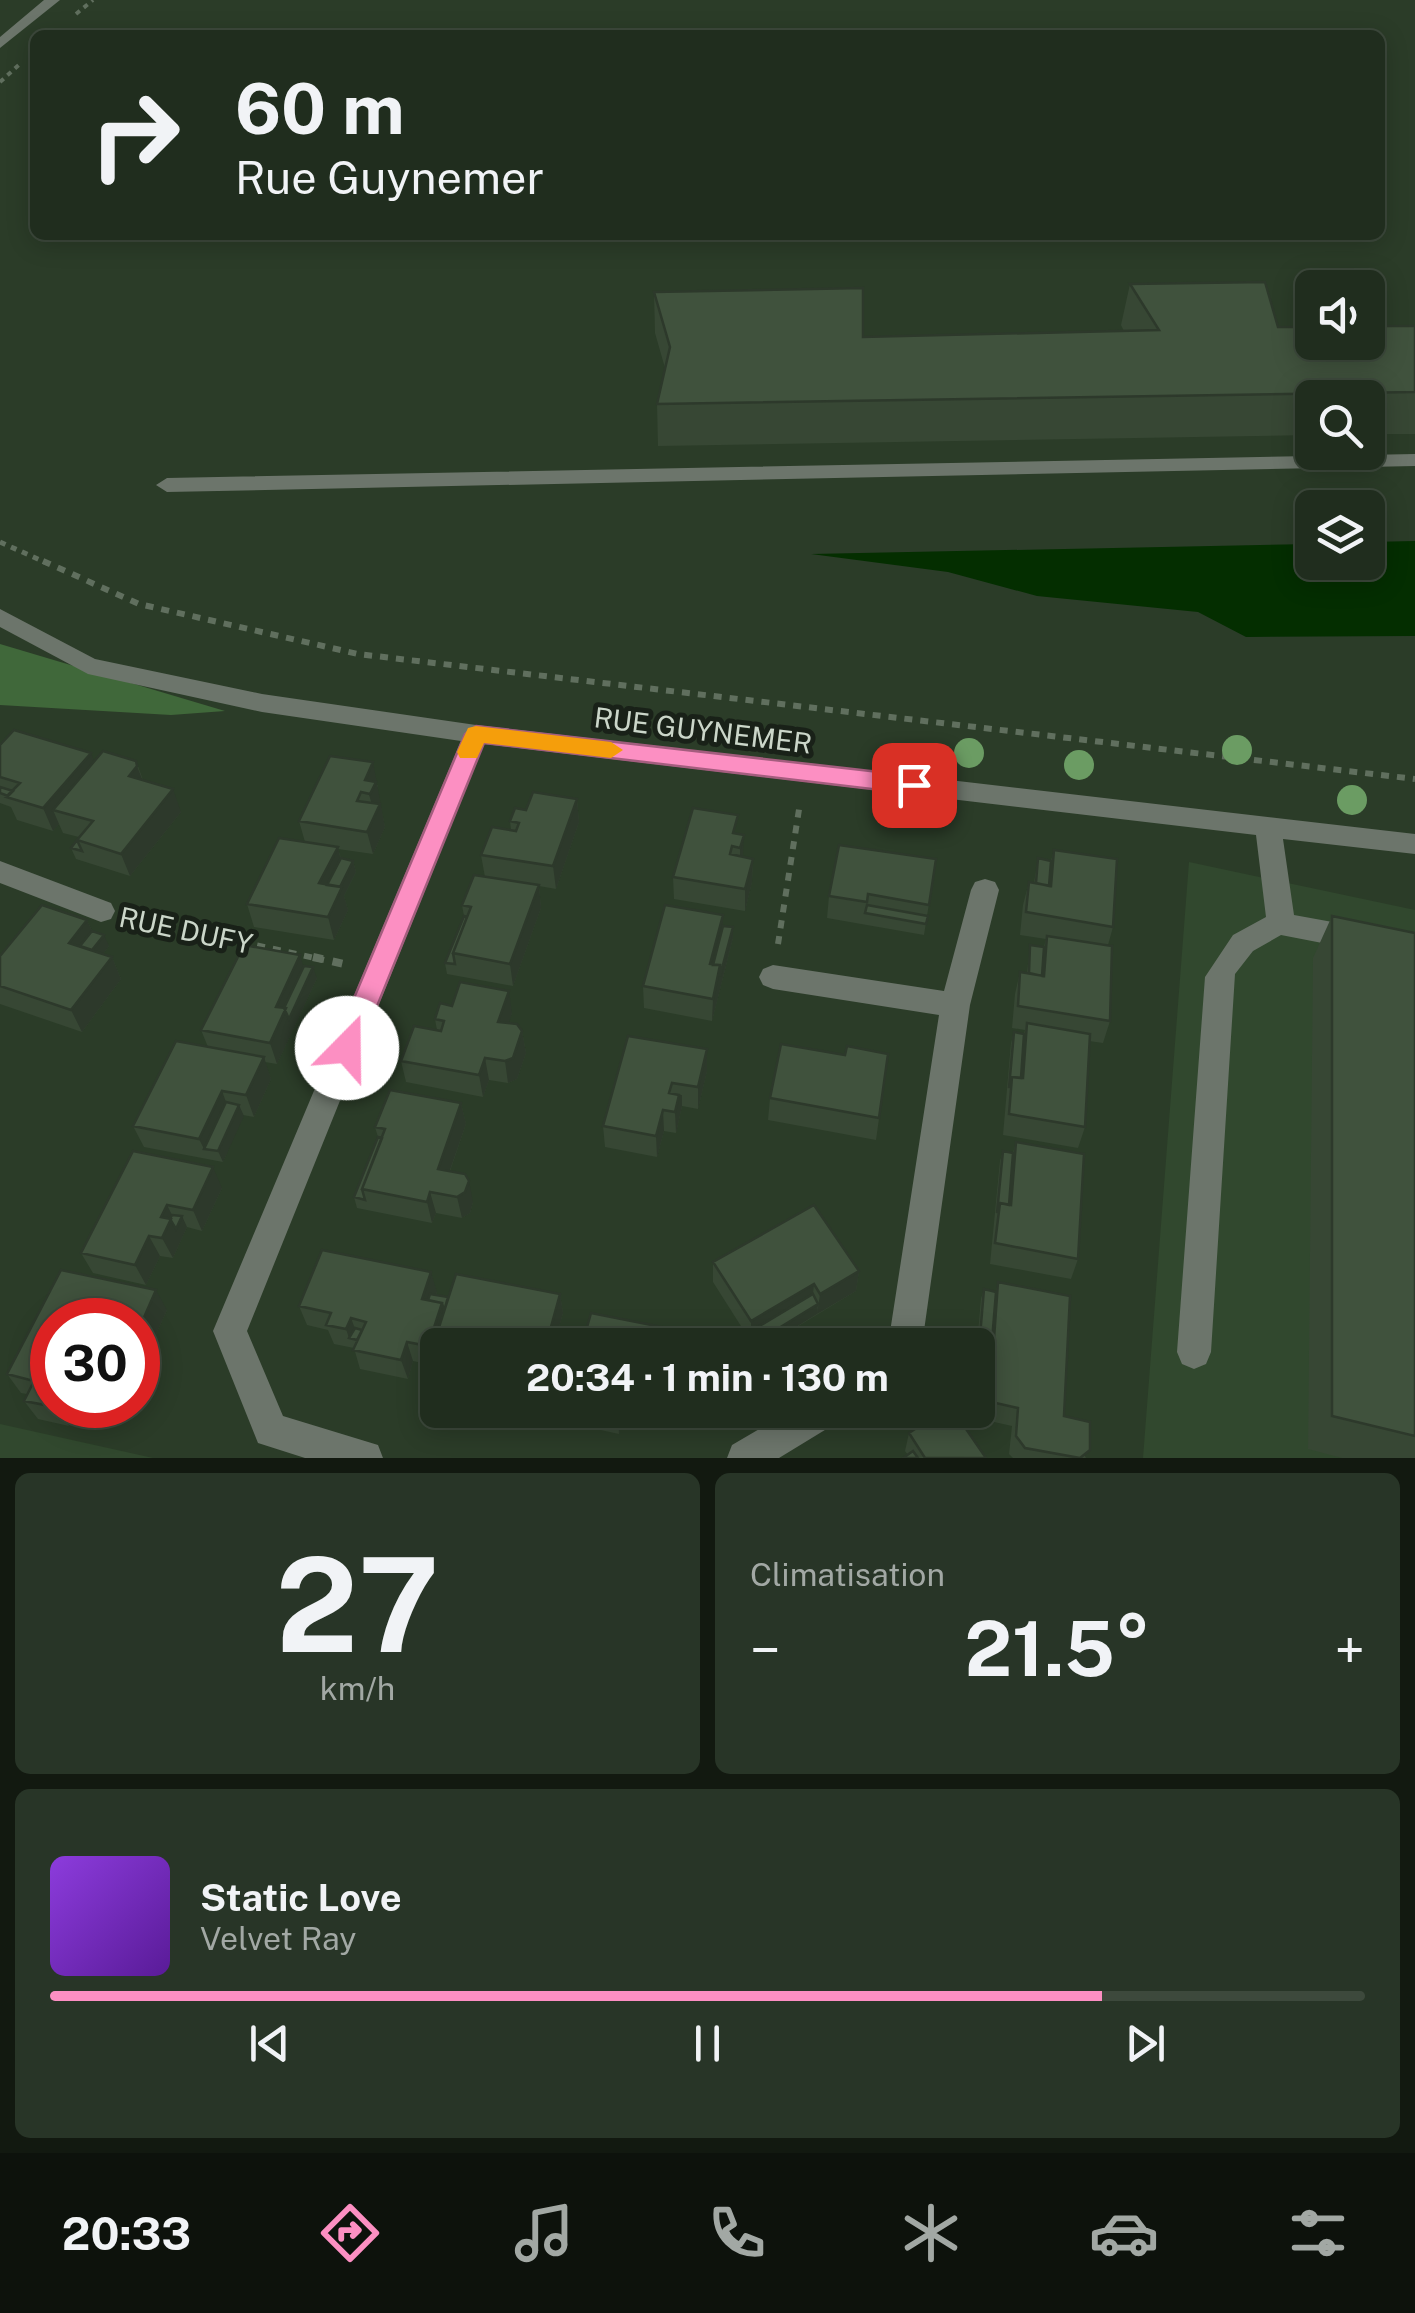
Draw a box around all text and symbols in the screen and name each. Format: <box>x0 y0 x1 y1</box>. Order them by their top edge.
text: 60 m <box>235 67 405 150</box>
icon: right <box>70 70 200 200</box>
text: Rue Guynemer <box>235 151 544 204</box>
map controls <box>1295 270 1385 580</box>
button: sound <box>1295 270 1385 360</box>
button: search <box>1295 380 1385 470</box>
button: layers <box>1295 490 1385 580</box>
street label: RUE GUYNEMER <box>592 700 814 760</box>
pin <box>872 743 957 828</box>
icon: arrive <box>887 758 942 813</box>
street label: RUE DUFY <box>116 900 256 960</box>
position arrow <box>295 996 399 1100</box>
speed limit sign: 30 <box>30 1298 160 1428</box>
text: 20:34 · 1 min · 130 m <box>526 1355 889 1400</box>
text: 27 <box>276 1529 439 1681</box>
text: Climatisation <box>750 1556 945 1593</box>
text: 21.5° <box>964 1605 1151 1693</box>
text: − <box>750 1618 781 1682</box>
text: + <box>1335 1618 1365 1682</box>
text: km/h <box>320 1670 395 1707</box>
text: Static Love <box>200 1875 402 1920</box>
text: Velvet Ray <box>200 1920 356 1957</box>
icon: previous <box>242 2016 297 2071</box>
icon: pause <box>680 2016 735 2071</box>
icon: next <box>1118 2016 1173 2071</box>
icon: directions <box>315 2198 385 2268</box>
icon: music <box>509 2198 579 2268</box>
icon: phone <box>702 2198 772 2268</box>
icon: climate <box>896 2198 966 2268</box>
icon: car <box>1089 2198 1159 2268</box>
icon: filters <box>1283 2198 1353 2268</box>
text: 20:33 <box>62 2207 191 2260</box>

